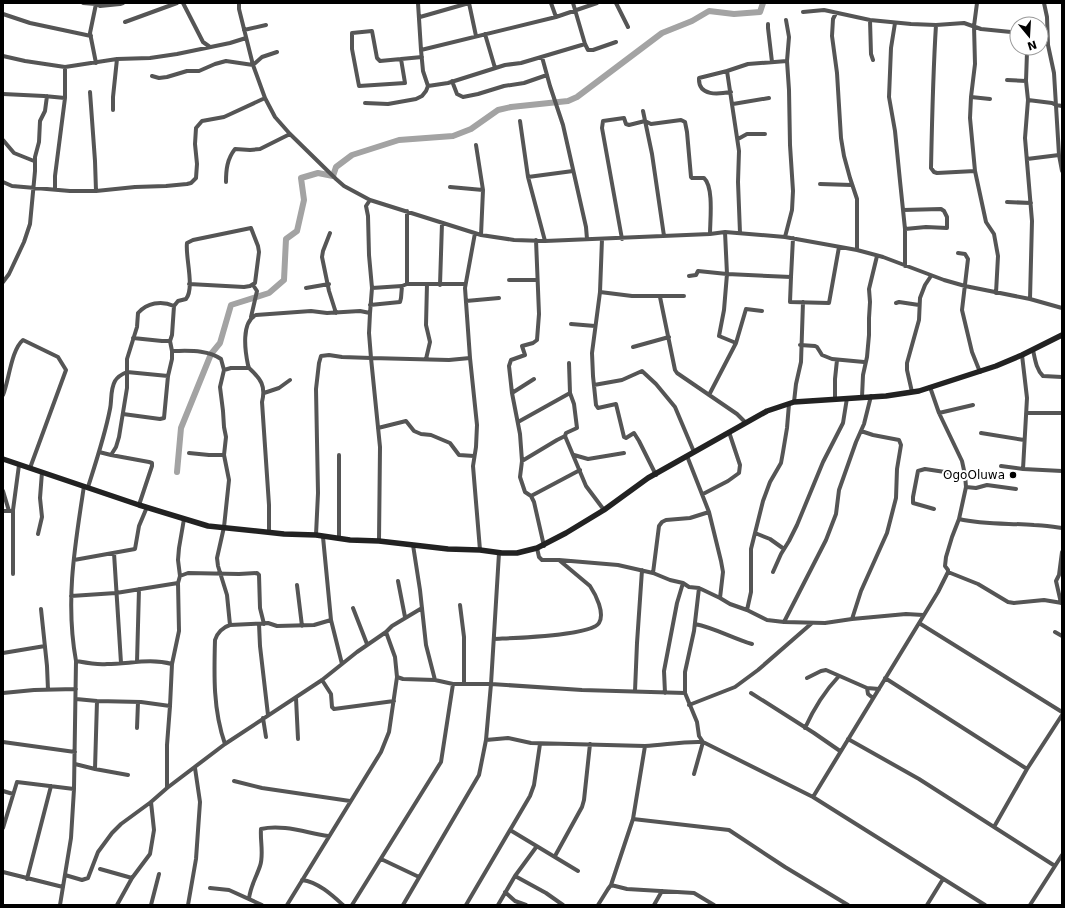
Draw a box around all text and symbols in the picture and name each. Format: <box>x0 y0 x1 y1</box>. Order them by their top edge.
north arrow <box>1009 16 1049 56</box>
text: N <box>1026 37 1038 53</box>
place label: OgoOluwa <box>943 468 1005 482</box>
marker: OgoOluwa <box>1008 470 1018 480</box>

